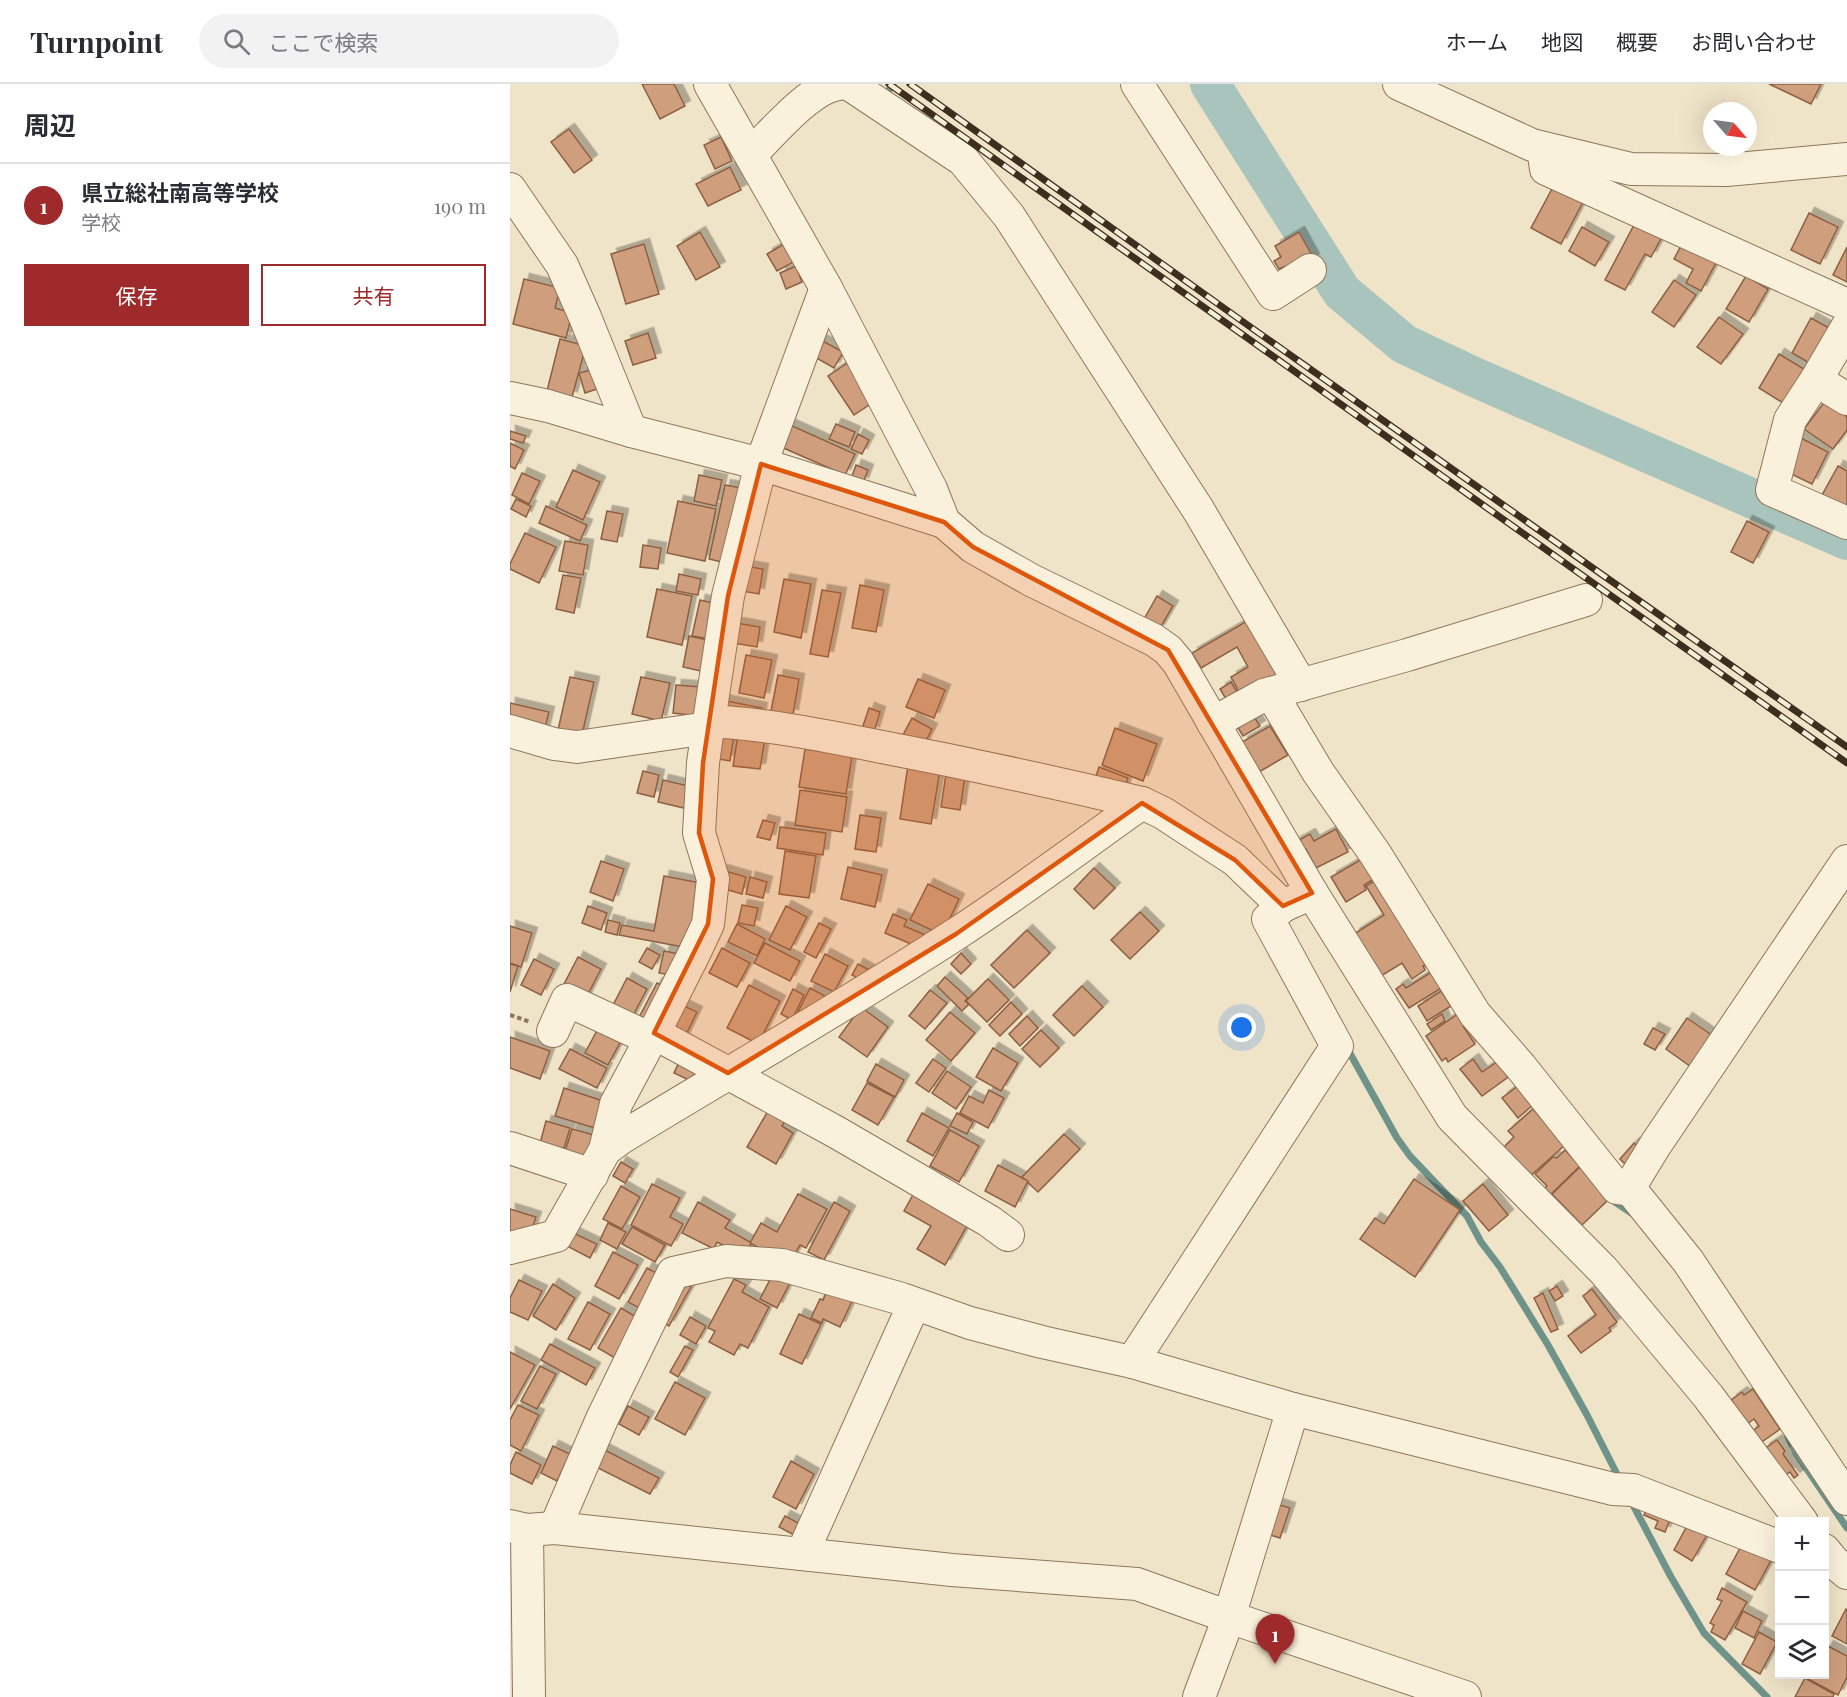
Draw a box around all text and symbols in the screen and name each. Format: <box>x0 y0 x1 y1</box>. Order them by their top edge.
search box <box>199 14 619 68</box>
text: Turnpoint <box>30 23 163 60</box>
icon: search <box>220 25 253 58</box>
text: ここで検索 <box>268 27 378 57</box>
text: ホーム <box>1446 27 1508 55</box>
text: 地図 <box>1541 27 1583 55</box>
text: 概要 <box>1616 27 1658 55</box>
text: お問い合わせ <box>1691 27 1817 55</box>
north arrow <box>1703 102 1757 156</box>
text: 周辺 <box>24 107 76 142</box>
text: 県立総社南高等学校 <box>81 177 279 207</box>
text: 1 <box>40 192 47 219</box>
text: 190 m <box>434 192 486 219</box>
text: 学校 <box>81 208 121 235</box>
button: 保存 <box>24 264 249 326</box>
button: 共有 <box>261 264 486 326</box>
your location <box>1227 1013 1256 1042</box>
map controls <box>1775 1517 1829 1679</box>
button: + <box>1775 1517 1829 1571</box>
button: − <box>1775 1571 1829 1625</box>
pin: 1 <box>1256 1614 1294 1664</box>
button: layers <box>1775 1625 1829 1679</box>

